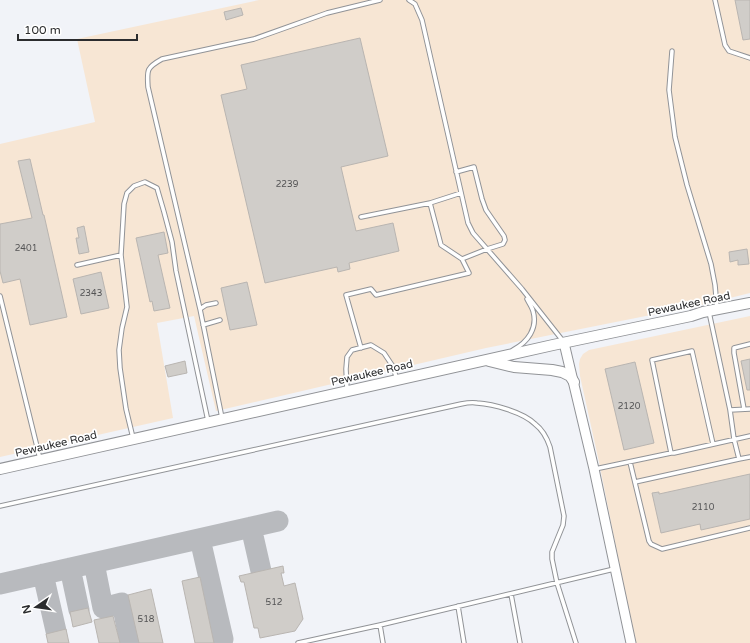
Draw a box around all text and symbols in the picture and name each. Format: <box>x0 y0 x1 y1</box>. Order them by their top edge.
scale bar <box>18 16 137 42</box>
text: 100 m <box>24 23 61 37</box>
house number: 2239 <box>276 179 299 190</box>
house number: 2401 <box>15 243 37 254</box>
house number: 2343 <box>80 288 102 299</box>
street label: Pewaukee Road <box>647 289 731 319</box>
street label: Pewaukee Road <box>330 357 414 389</box>
house number: 2120 <box>618 401 641 412</box>
street label: Pewaukee Road <box>14 428 98 460</box>
house number: 2110 <box>692 502 715 513</box>
north arrow <box>16 587 56 627</box>
house number: 512 <box>266 597 282 608</box>
text: N <box>19 603 34 615</box>
house number: 518 <box>138 614 155 625</box>

